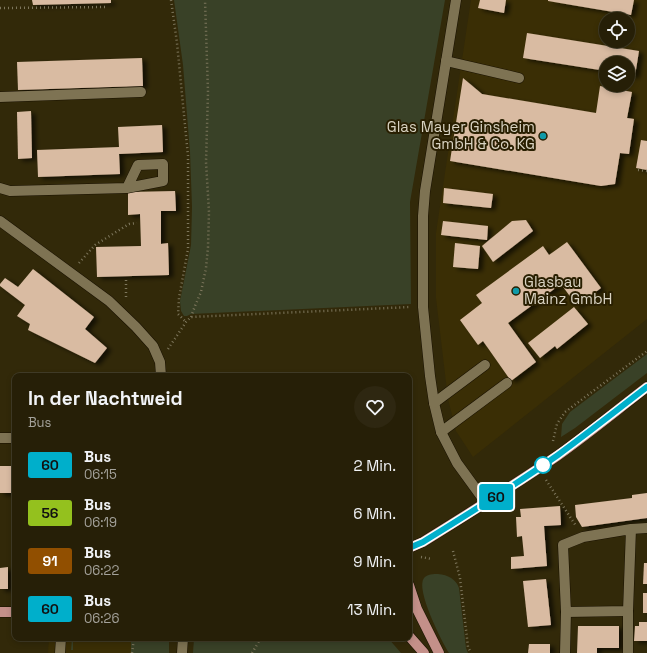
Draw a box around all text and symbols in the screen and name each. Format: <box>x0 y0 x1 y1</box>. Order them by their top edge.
map controls <box>599 12 635 92</box>
button: locate <box>599 12 635 48</box>
button: layers <box>599 56 635 92</box>
place label: Glas Mayer Ginsheim GmbH & Co. KG <box>387 117 535 153</box>
marker: Glas Mayer Ginsheim GmbH & Co. KG <box>538 131 548 141</box>
place label: Glasbau Mainz GmbH <box>524 272 612 308</box>
marker: Glasbau Mainz GmbH <box>511 286 521 296</box>
text: In der Nachtweid <box>28 386 183 411</box>
button: heart <box>354 386 396 428</box>
text: Bus <box>28 414 51 431</box>
text: Bus <box>84 447 111 466</box>
text: 60 <box>41 456 59 474</box>
text: 2 Min. <box>353 456 396 475</box>
unlabelled marker <box>534 456 552 474</box>
text: 06:15 <box>84 466 117 483</box>
line badge: 60 <box>478 484 514 510</box>
text: 60 <box>487 488 505 506</box>
text: Bus <box>84 495 111 514</box>
text: 56 <box>41 504 59 522</box>
text: 6 Min. <box>353 504 396 523</box>
text: 06:19 <box>84 514 117 531</box>
text: Bus <box>84 543 111 562</box>
text: 91 <box>43 552 57 570</box>
text: 9 Min. <box>353 552 396 571</box>
text: 06:22 <box>84 562 119 579</box>
text: Bus <box>84 591 111 610</box>
text: 60 <box>41 600 59 618</box>
text: 13 Min. <box>347 600 396 619</box>
text: 06:26 <box>84 610 119 627</box>

